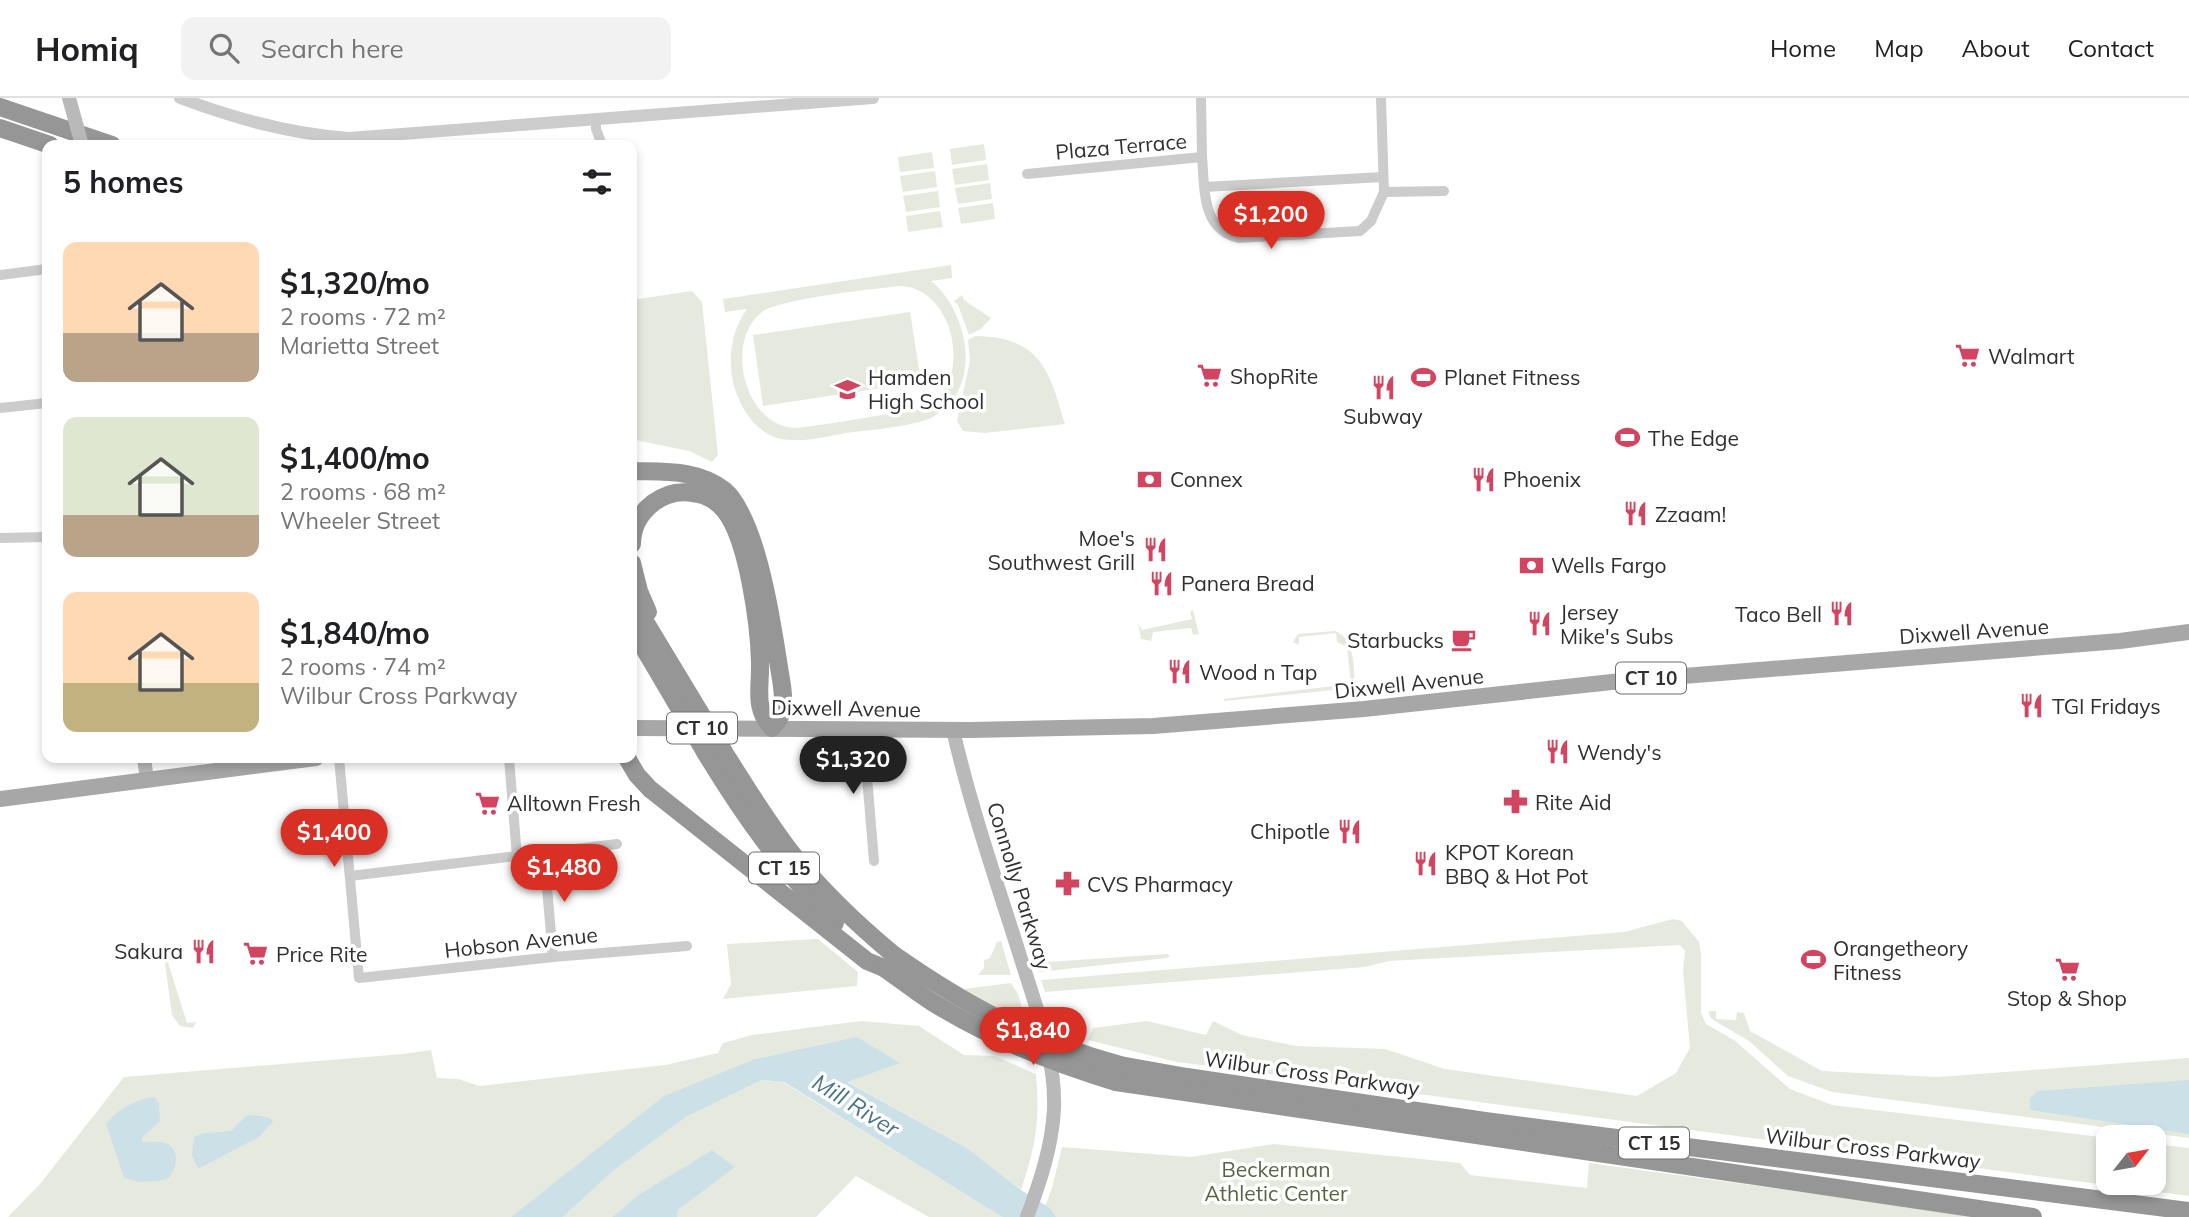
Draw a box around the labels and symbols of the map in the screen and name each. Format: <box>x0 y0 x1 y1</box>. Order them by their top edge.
street label: Plaza Terrace <box>1054 127 1188 165</box>
pin: $1,200 <box>1214 192 1328 251</box>
supermarket icon: Walmart <box>1954 342 1982 370</box>
place label: Walmart <box>1988 343 2074 369</box>
supermarket icon: ShopRite <box>1196 362 1224 390</box>
place label: ShopRite <box>1230 363 1318 389</box>
sports icon: Planet Fitness <box>1410 363 1438 391</box>
place label: Hamden High School <box>868 364 984 414</box>
place label: Planet Fitness <box>1444 364 1581 390</box>
restaurant icon: Subway <box>1369 373 1397 401</box>
school or university icon: Hamden High School <box>834 375 862 403</box>
place label: Subway <box>1343 403 1423 429</box>
sports icon: The Edge <box>1614 424 1642 452</box>
place label: The Edge <box>1648 425 1739 451</box>
bank icon: Connex <box>1136 465 1164 493</box>
restaurant icon: Phoenix <box>1469 465 1497 493</box>
place label: Connex <box>1170 466 1243 492</box>
place label: Phoenix <box>1503 466 1581 492</box>
restaurant icon: Zzaam! <box>1621 500 1649 528</box>
place label: Zzaam! <box>1655 501 1726 527</box>
place label: Moe's Southwest Grill <box>988 525 1135 575</box>
restaurant icon: Moe's Southwest Grill <box>1141 536 1169 564</box>
bank icon: Wells Fargo <box>1517 551 1545 579</box>
place label: Wells Fargo <box>1551 552 1667 578</box>
restaurant icon: Panera Bread <box>1147 569 1175 597</box>
place label: Panera Bread <box>1181 570 1315 596</box>
place label: Jersey Mike's Subs <box>1560 599 1674 649</box>
restaurant icon: Taco Bell <box>1828 600 1856 628</box>
place label: Taco Bell <box>1735 601 1822 627</box>
restaurant icon: Jersey Mike's Subs <box>1526 610 1554 638</box>
street label: Dixwell Avenue <box>1898 613 2050 649</box>
cafe icon: Starbucks <box>1450 626 1478 654</box>
place label: Starbucks <box>1347 627 1444 653</box>
restaurant icon: Wood n Tap <box>1165 658 1193 686</box>
place label: Wood n Tap <box>1199 659 1317 685</box>
street label: Dixwell Avenue <box>1333 662 1485 704</box>
road number: CT 10 <box>1616 663 1686 694</box>
restaurant icon: TGI Fridays <box>2018 692 2046 720</box>
place label: TGI Fridays <box>2052 693 2161 719</box>
street label: Dixwell Avenue <box>771 694 921 722</box>
road number: CT 10 <box>667 712 737 744</box>
pin: $1,320 <box>796 736 910 796</box>
restaurant icon: Wendy's <box>1543 738 1571 766</box>
place label: Wendy's <box>1577 739 1662 765</box>
pharmacy icon: Rite Aid <box>1501 788 1529 816</box>
supermarket icon: Alltown Fresh <box>473 789 501 817</box>
place label: Rite Aid <box>1535 789 1612 815</box>
place label: Alltown Fresh <box>507 790 641 816</box>
street label: Connolly Parkway <box>982 799 1058 973</box>
pin: $1,400 <box>277 810 391 869</box>
restaurant icon: Chipotle <box>1336 817 1364 845</box>
place label: Chipotle <box>1250 818 1330 844</box>
place label: KPOT Korean BBQ & Hot Pot <box>1445 839 1588 889</box>
pin: $1,480 <box>507 844 621 904</box>
restaurant icon: KPOT Korean BBQ & Hot Pot <box>1411 850 1439 878</box>
road number: CT 15 <box>749 852 819 884</box>
pharmacy icon: CVS Pharmacy <box>1053 870 1081 898</box>
place label: CVS Pharmacy <box>1087 871 1233 897</box>
street label: Hobson Avenue <box>443 921 599 963</box>
place label: Orangetheory Fitness <box>1833 935 1968 985</box>
restaurant icon: Sakura <box>189 937 217 965</box>
place label: Sakura <box>114 938 183 964</box>
supermarket icon: Price Rite <box>242 940 270 968</box>
place label: Price Rite <box>276 941 367 967</box>
sports icon: Orangetheory Fitness <box>1799 946 1827 974</box>
supermarket icon: Stop & Shop <box>2053 955 2081 983</box>
place label: Stop & Shop <box>2007 985 2127 1011</box>
pin: $1,840 <box>976 1007 1090 1067</box>
street label: Wilbur Cross Parkway <box>1203 1045 1421 1101</box>
water label: Mill River <box>807 1067 906 1144</box>
street label: Wilbur Cross Parkway <box>1764 1122 1982 1174</box>
north arrow <box>2096 1125 2166 1195</box>
road number: CT 15 <box>1619 1128 1689 1158</box>
park label: Beckerman Athletic Center <box>1204 1156 1348 1206</box>

